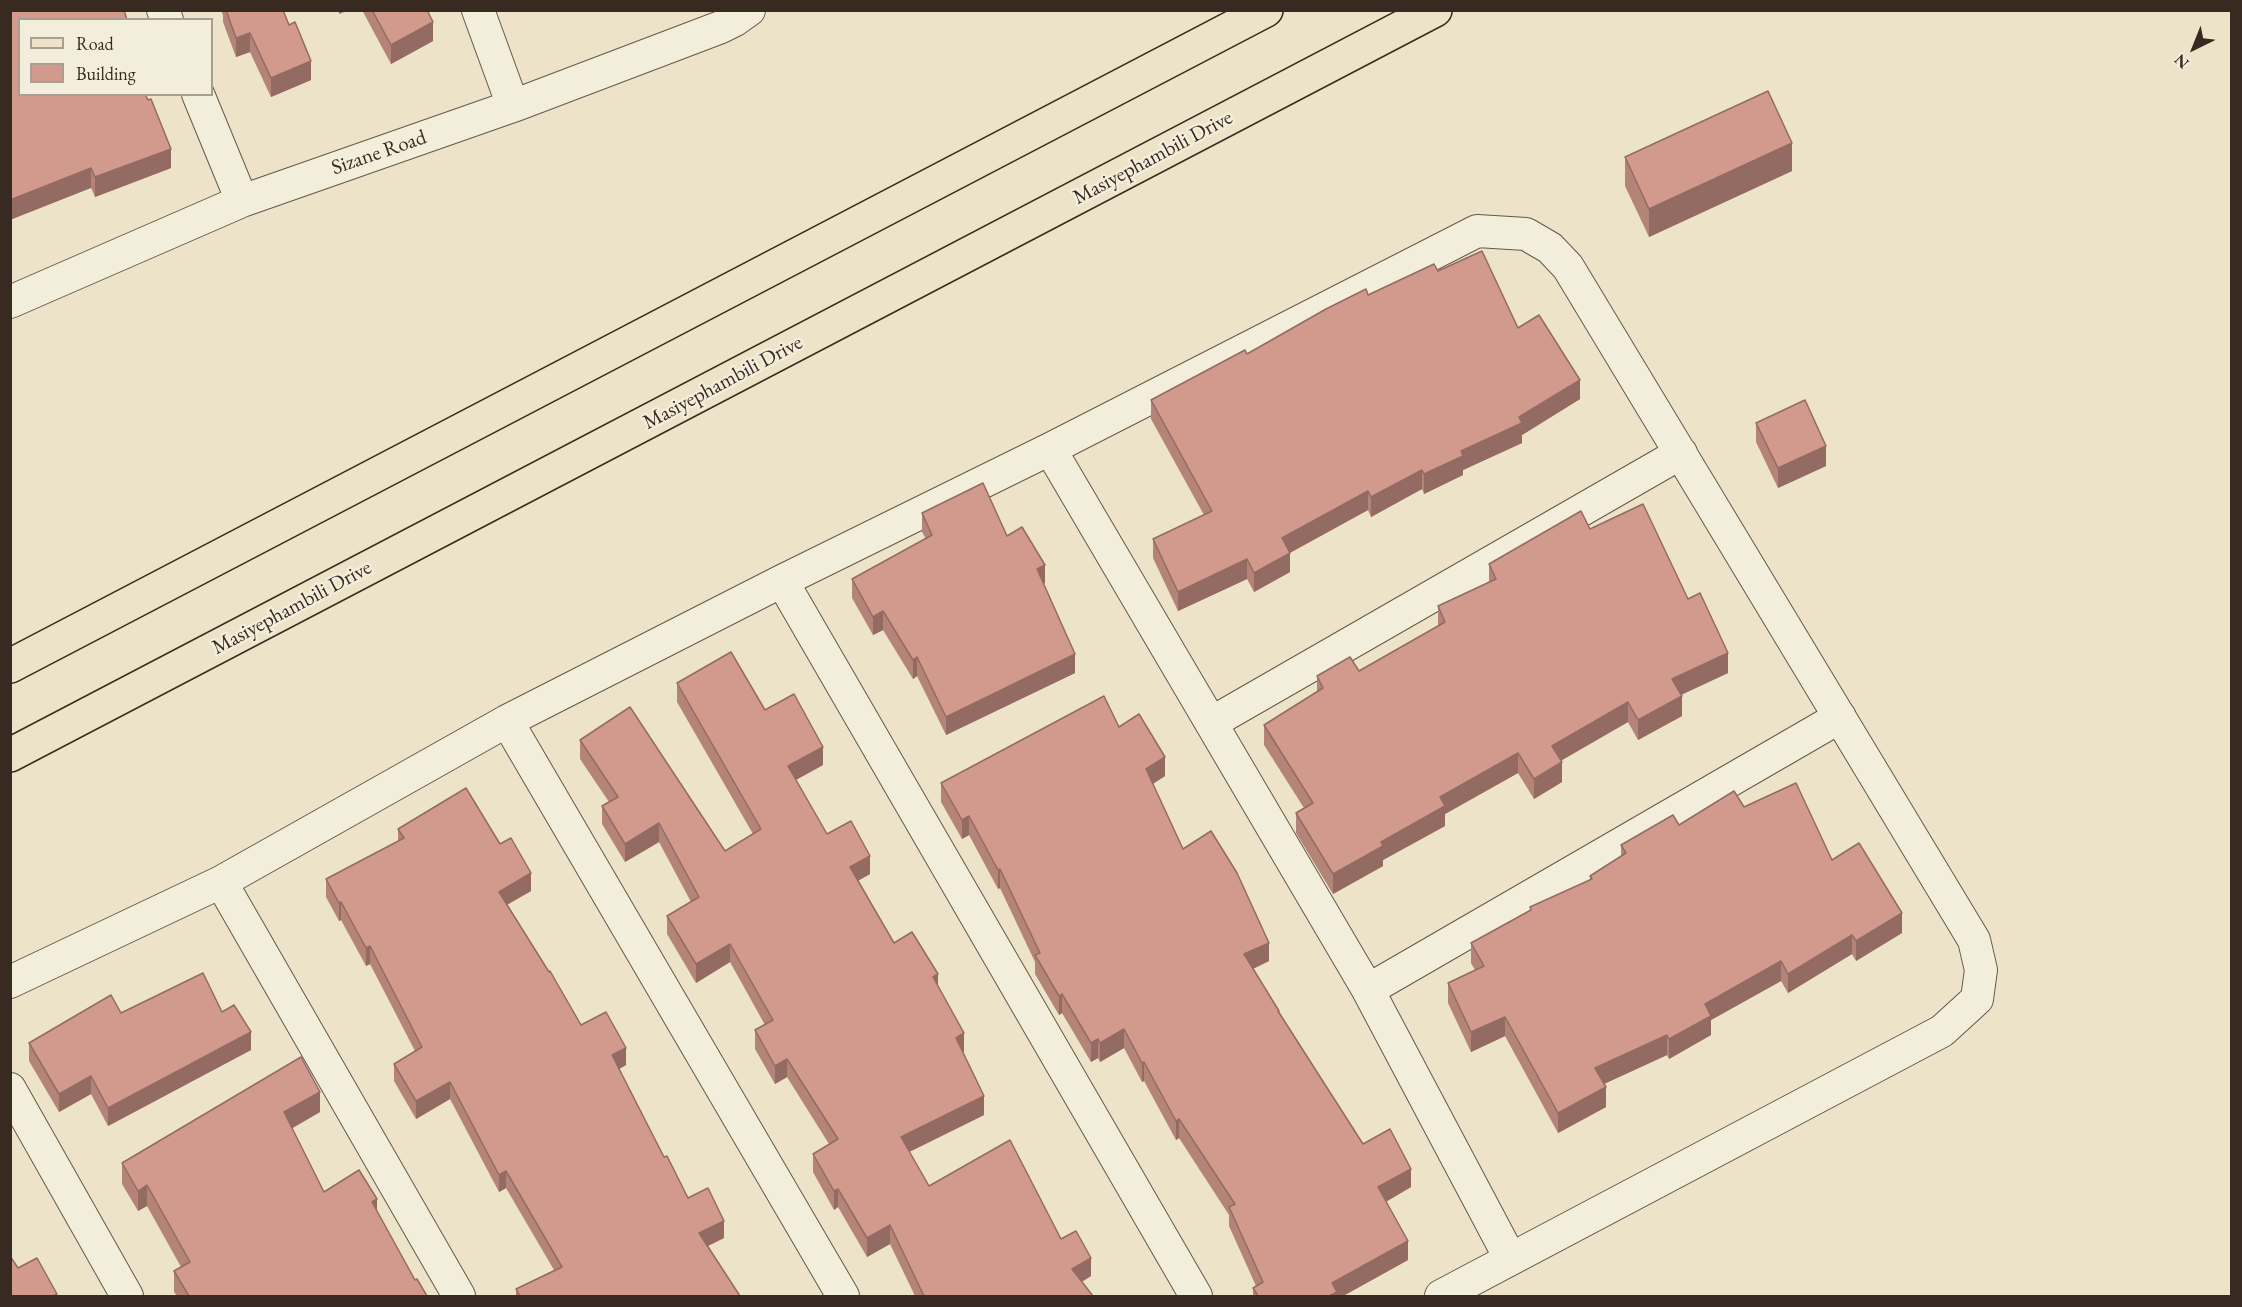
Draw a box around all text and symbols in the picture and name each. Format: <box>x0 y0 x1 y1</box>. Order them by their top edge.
legend <box>18 18 213 96</box>
north arrow <box>2164 18 2224 78</box>
text: Road <box>76 32 114 55</box>
text: N <box>2169 49 2193 74</box>
text: Building <box>76 62 136 85</box>
street label: Masiyephambili Drive <box>1069 105 1237 211</box>
street label: Sizane Road <box>328 125 430 181</box>
street label: Masiyephambili Drive <box>639 330 807 436</box>
street label: Masiyephambili Drive <box>208 555 376 661</box>

